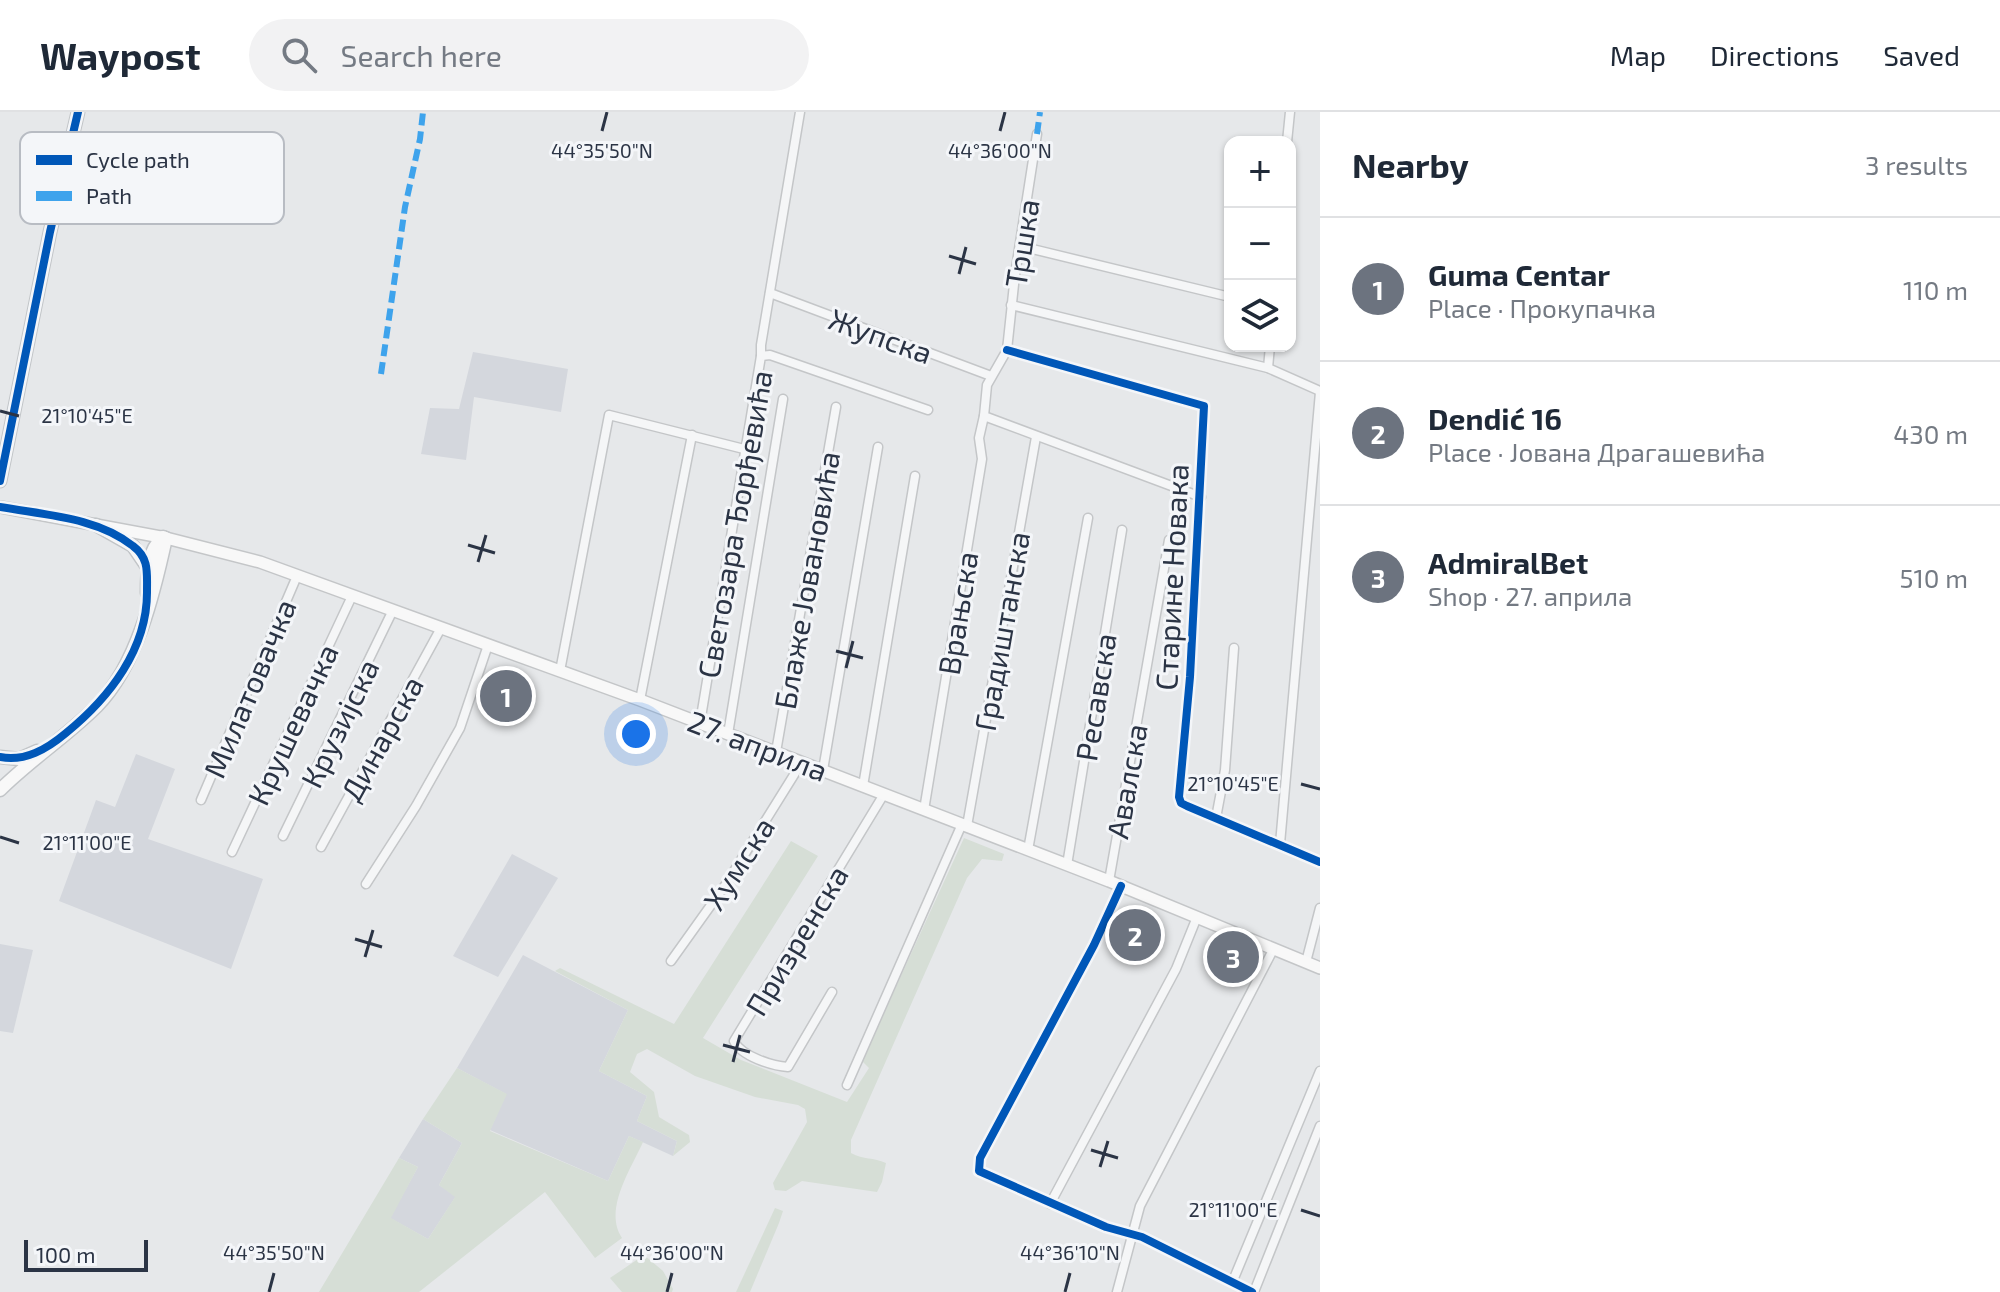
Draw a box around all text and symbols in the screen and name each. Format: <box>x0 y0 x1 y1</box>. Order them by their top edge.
search box <box>249 19 809 91</box>
text: Waypost <box>40 32 201 78</box>
icon: search <box>277 33 321 77</box>
text: Search here <box>341 37 502 73</box>
text: Map <box>1610 38 1666 72</box>
text: Directions <box>1710 38 1839 72</box>
text: Saved <box>1883 38 1960 72</box>
legend <box>20 132 284 224</box>
map controls <box>1224 136 1296 352</box>
button: + <box>1224 136 1296 208</box>
text: 44°35'50"N <box>551 138 653 162</box>
text: 44°36'00"N <box>948 138 1052 162</box>
text: Nearby <box>1352 144 1469 185</box>
text: Cycle path <box>86 146 190 172</box>
text: 3 results <box>1865 149 1968 180</box>
text: Path <box>86 182 132 208</box>
street label: Тршка <box>996 196 1046 290</box>
button: − <box>1224 208 1296 280</box>
text: Guma Centar <box>1428 256 1610 292</box>
text: 1 <box>1372 274 1384 305</box>
text: 110 m <box>1903 274 1968 305</box>
button: layers <box>1224 280 1296 352</box>
text: Place · Прокупачка <box>1428 292 1656 323</box>
street label: Жупска <box>824 300 938 371</box>
street label: Светозара Ђорђевића <box>689 367 780 681</box>
text: Dendić 16 <box>1428 400 1562 436</box>
text: 21°10'45"E <box>41 403 133 427</box>
text: 2 <box>1370 418 1386 449</box>
text: 430 m <box>1893 418 1968 449</box>
text: Place · Јована Драгашевића <box>1428 436 1765 467</box>
street label: Блаже Јовановића <box>766 448 846 712</box>
street label: Старине Новака <box>1147 463 1195 691</box>
street label: Градиштанска <box>966 528 1036 734</box>
text: AdmiralBet <box>1428 544 1588 580</box>
street label: Врањска <box>929 549 985 677</box>
text: 3 <box>1371 562 1385 593</box>
text: 510 m <box>1899 562 1968 593</box>
text: Shop · 27. априла <box>1428 580 1632 611</box>
street label: Милатовачка <box>195 593 303 783</box>
street label: Ресавска <box>1067 630 1123 764</box>
street label: Крушевачка <box>239 638 346 811</box>
street label: Крузијска <box>292 653 386 794</box>
pin: 1 <box>480 666 532 726</box>
street label: Динарска <box>332 669 430 807</box>
street label: 27. априла <box>683 702 833 788</box>
your location <box>616 714 656 754</box>
street label: Авалска <box>1098 721 1154 841</box>
text: 21°10'45"E <box>1187 771 1279 795</box>
street label: Хумска <box>695 810 782 917</box>
text: 21°11'00"E <box>43 830 131 854</box>
street label: Призренска <box>737 858 855 1022</box>
pin: 2 <box>1109 905 1161 965</box>
pin: 3 <box>1207 927 1259 987</box>
text: 21°11'00"E <box>1189 1197 1277 1221</box>
scale bar <box>24 1236 148 1272</box>
text: 44°35'50"N <box>223 1240 325 1264</box>
text: 44°36'00"N <box>620 1240 724 1264</box>
text: 44°36'10"N <box>1020 1240 1120 1264</box>
text: 100 m <box>36 1241 95 1267</box>

